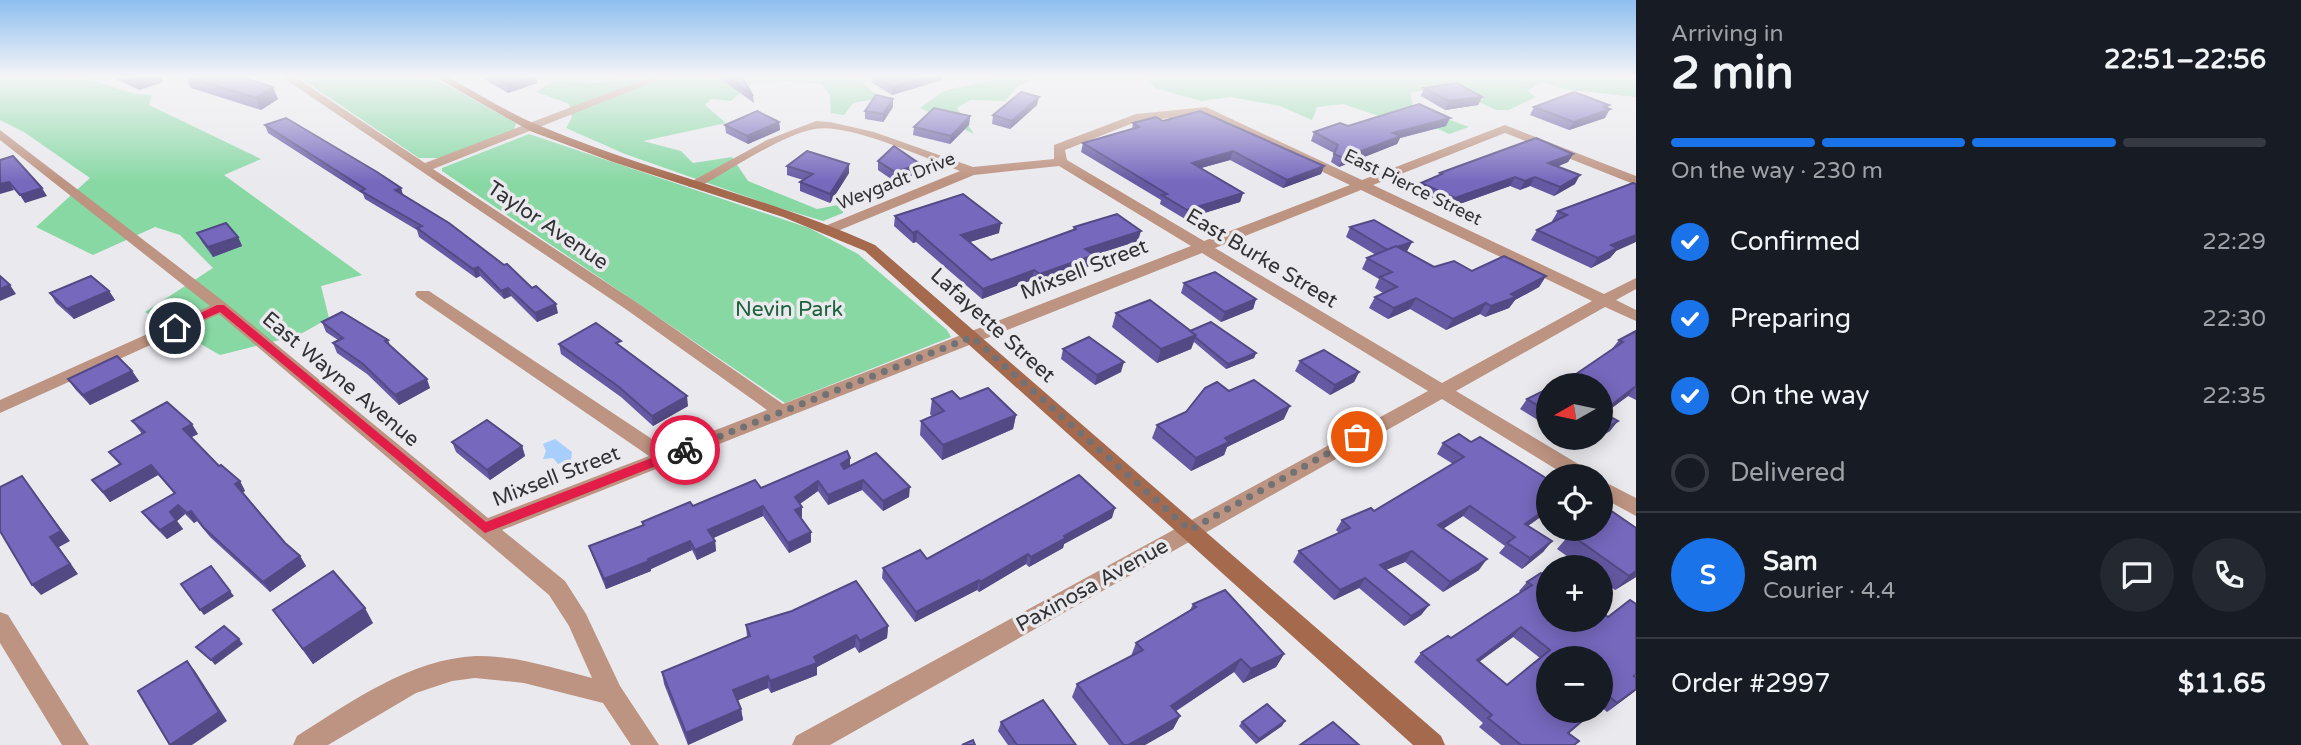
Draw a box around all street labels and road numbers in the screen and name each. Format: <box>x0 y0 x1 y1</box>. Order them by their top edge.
street label: East Pierce Street <box>1340 144 1486 230</box>
street label: Weygadt Drive <box>834 147 958 215</box>
street label: Taylor Avenue <box>482 176 613 275</box>
street label: East Burke Street <box>1181 203 1342 314</box>
street label: Mixsell Street <box>1017 234 1151 305</box>
street label: Lafayette Street <box>925 263 1060 388</box>
street label: East Wayne Avenue <box>257 306 424 452</box>
street label: Mixsell Street <box>489 441 623 512</box>
street label: Paxinosa Avenue <box>1012 533 1173 638</box>

